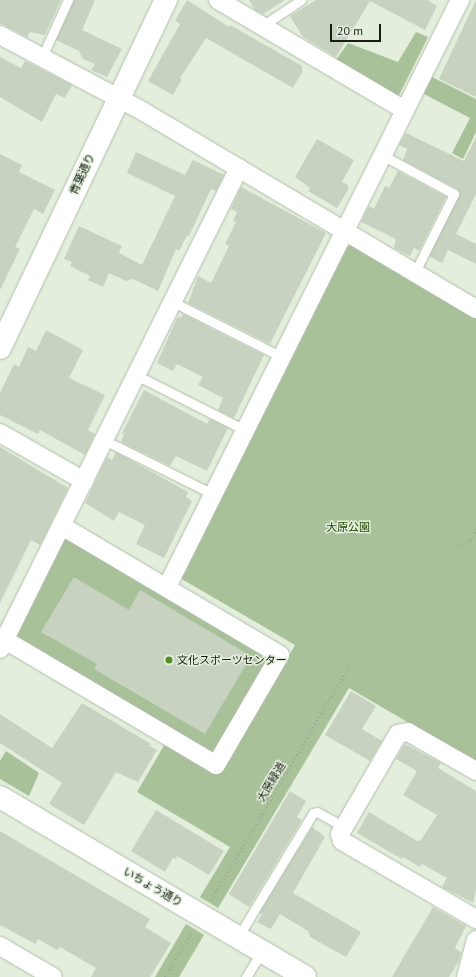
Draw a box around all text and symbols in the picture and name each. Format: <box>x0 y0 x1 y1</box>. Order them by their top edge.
scale bar <box>332 16 383 42</box>
text: 20 m <box>337 23 363 38</box>
street label: 青葉通り <box>67 151 97 197</box>
park label: 大原公園 <box>326 520 370 534</box>
place label: 文化スポーツセンター <box>177 653 287 667</box>
marker: 文化スポーツセンター <box>164 655 174 665</box>
street label: 大原緑道 <box>254 760 288 804</box>
street label: いちょう通り <box>121 865 185 909</box>

